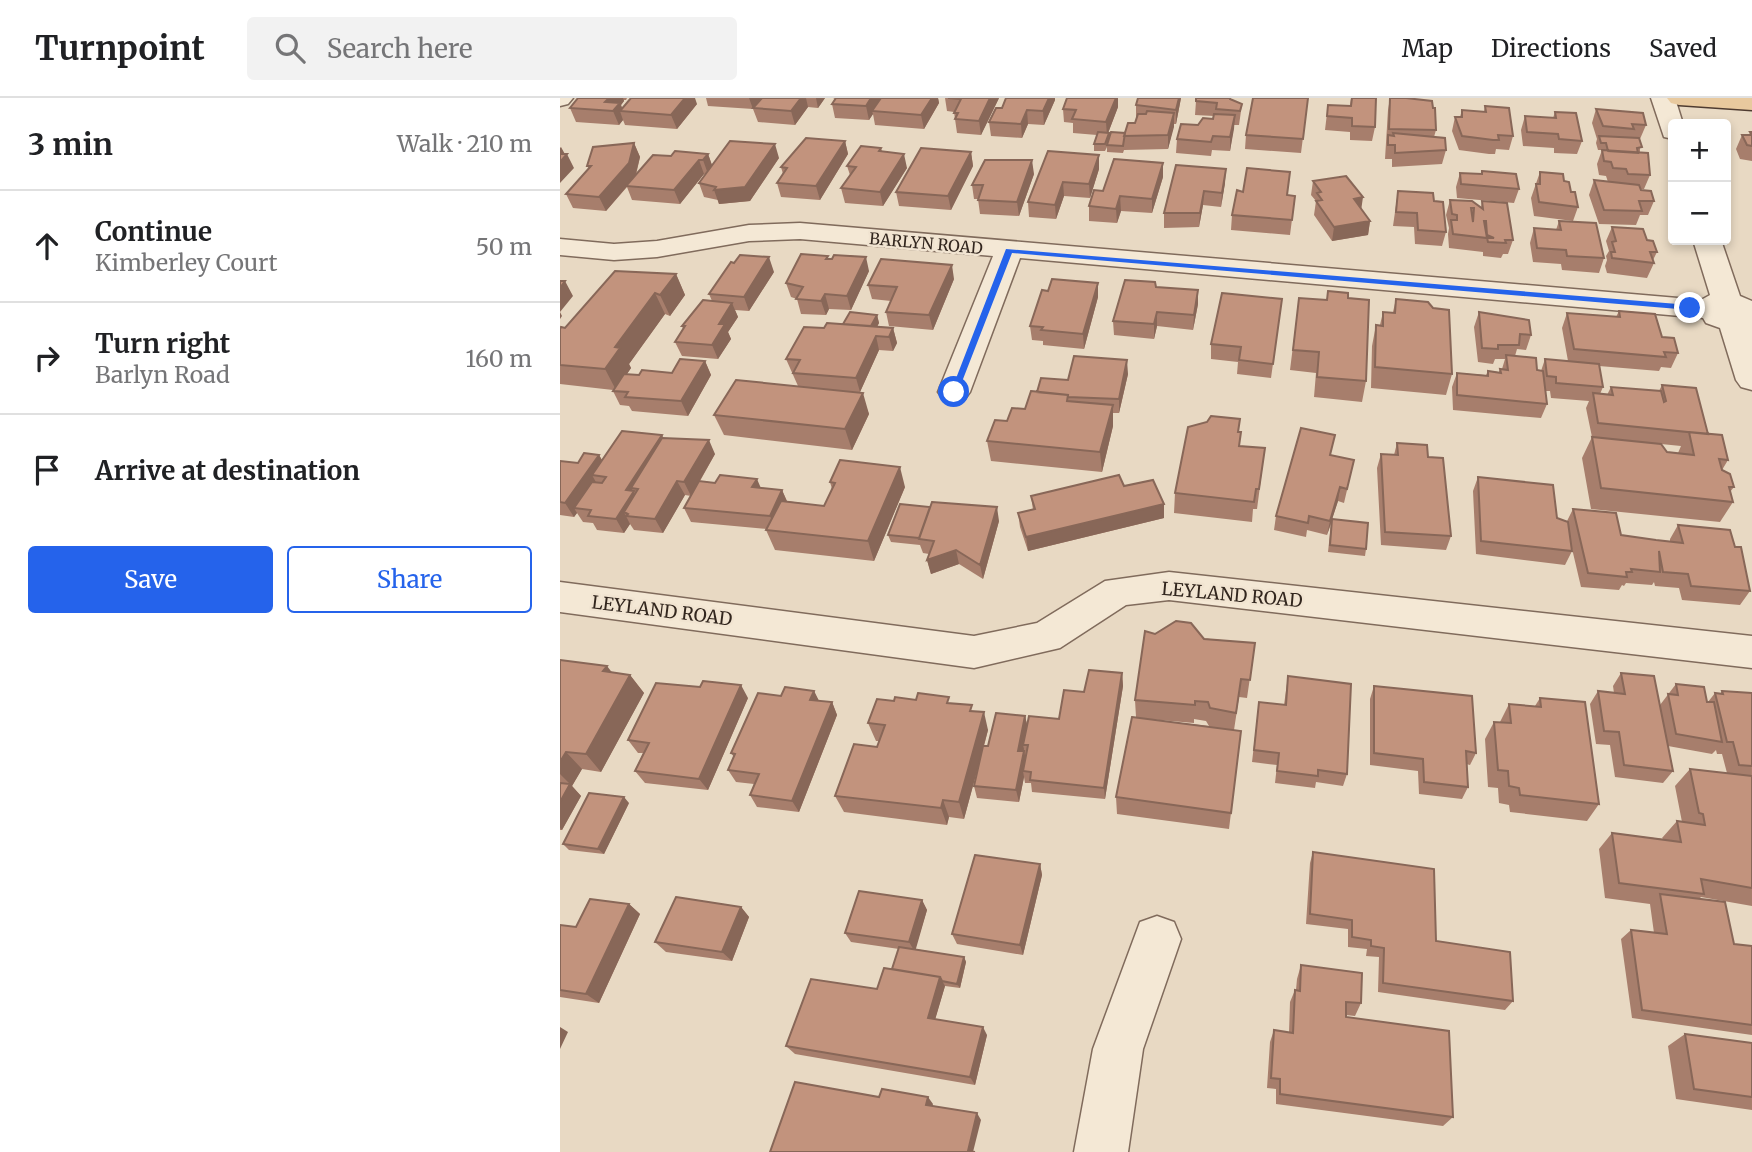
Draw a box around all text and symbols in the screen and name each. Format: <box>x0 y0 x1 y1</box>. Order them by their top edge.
search box <box>247 17 737 80</box>
text: Turnpoint <box>35 28 205 69</box>
icon: search <box>271 29 309 67</box>
text: Search here <box>327 32 473 65</box>
text: Map <box>1402 33 1453 64</box>
text: Directions <box>1491 33 1611 64</box>
text: Saved <box>1649 33 1717 64</box>
map controls <box>1668 119 1731 245</box>
button: + <box>1668 119 1731 182</box>
text: 3 min <box>28 125 113 163</box>
text: Walk · 210 m <box>397 129 532 158</box>
button: − <box>1668 182 1731 245</box>
text: Continue <box>95 215 212 248</box>
icon: ahead <box>28 227 66 265</box>
street label: BARLYN ROAD <box>868 228 984 258</box>
text: 50 m <box>476 232 532 261</box>
text: Kimberley Court <box>95 248 277 277</box>
route end <box>1674 292 1705 323</box>
text: Turn right <box>95 327 230 360</box>
icon: right <box>28 339 66 377</box>
text: 160 m <box>466 344 532 373</box>
text: Barlyn Road <box>95 360 230 389</box>
route start <box>938 376 969 407</box>
icon: arrive <box>28 451 66 489</box>
text: Arrive at destination <box>95 454 360 487</box>
button: Save <box>28 546 273 613</box>
button: Share <box>287 546 532 613</box>
street label: LEYLAND ROAD <box>1161 577 1303 612</box>
street label: LEYLAND ROAD <box>590 590 734 631</box>

